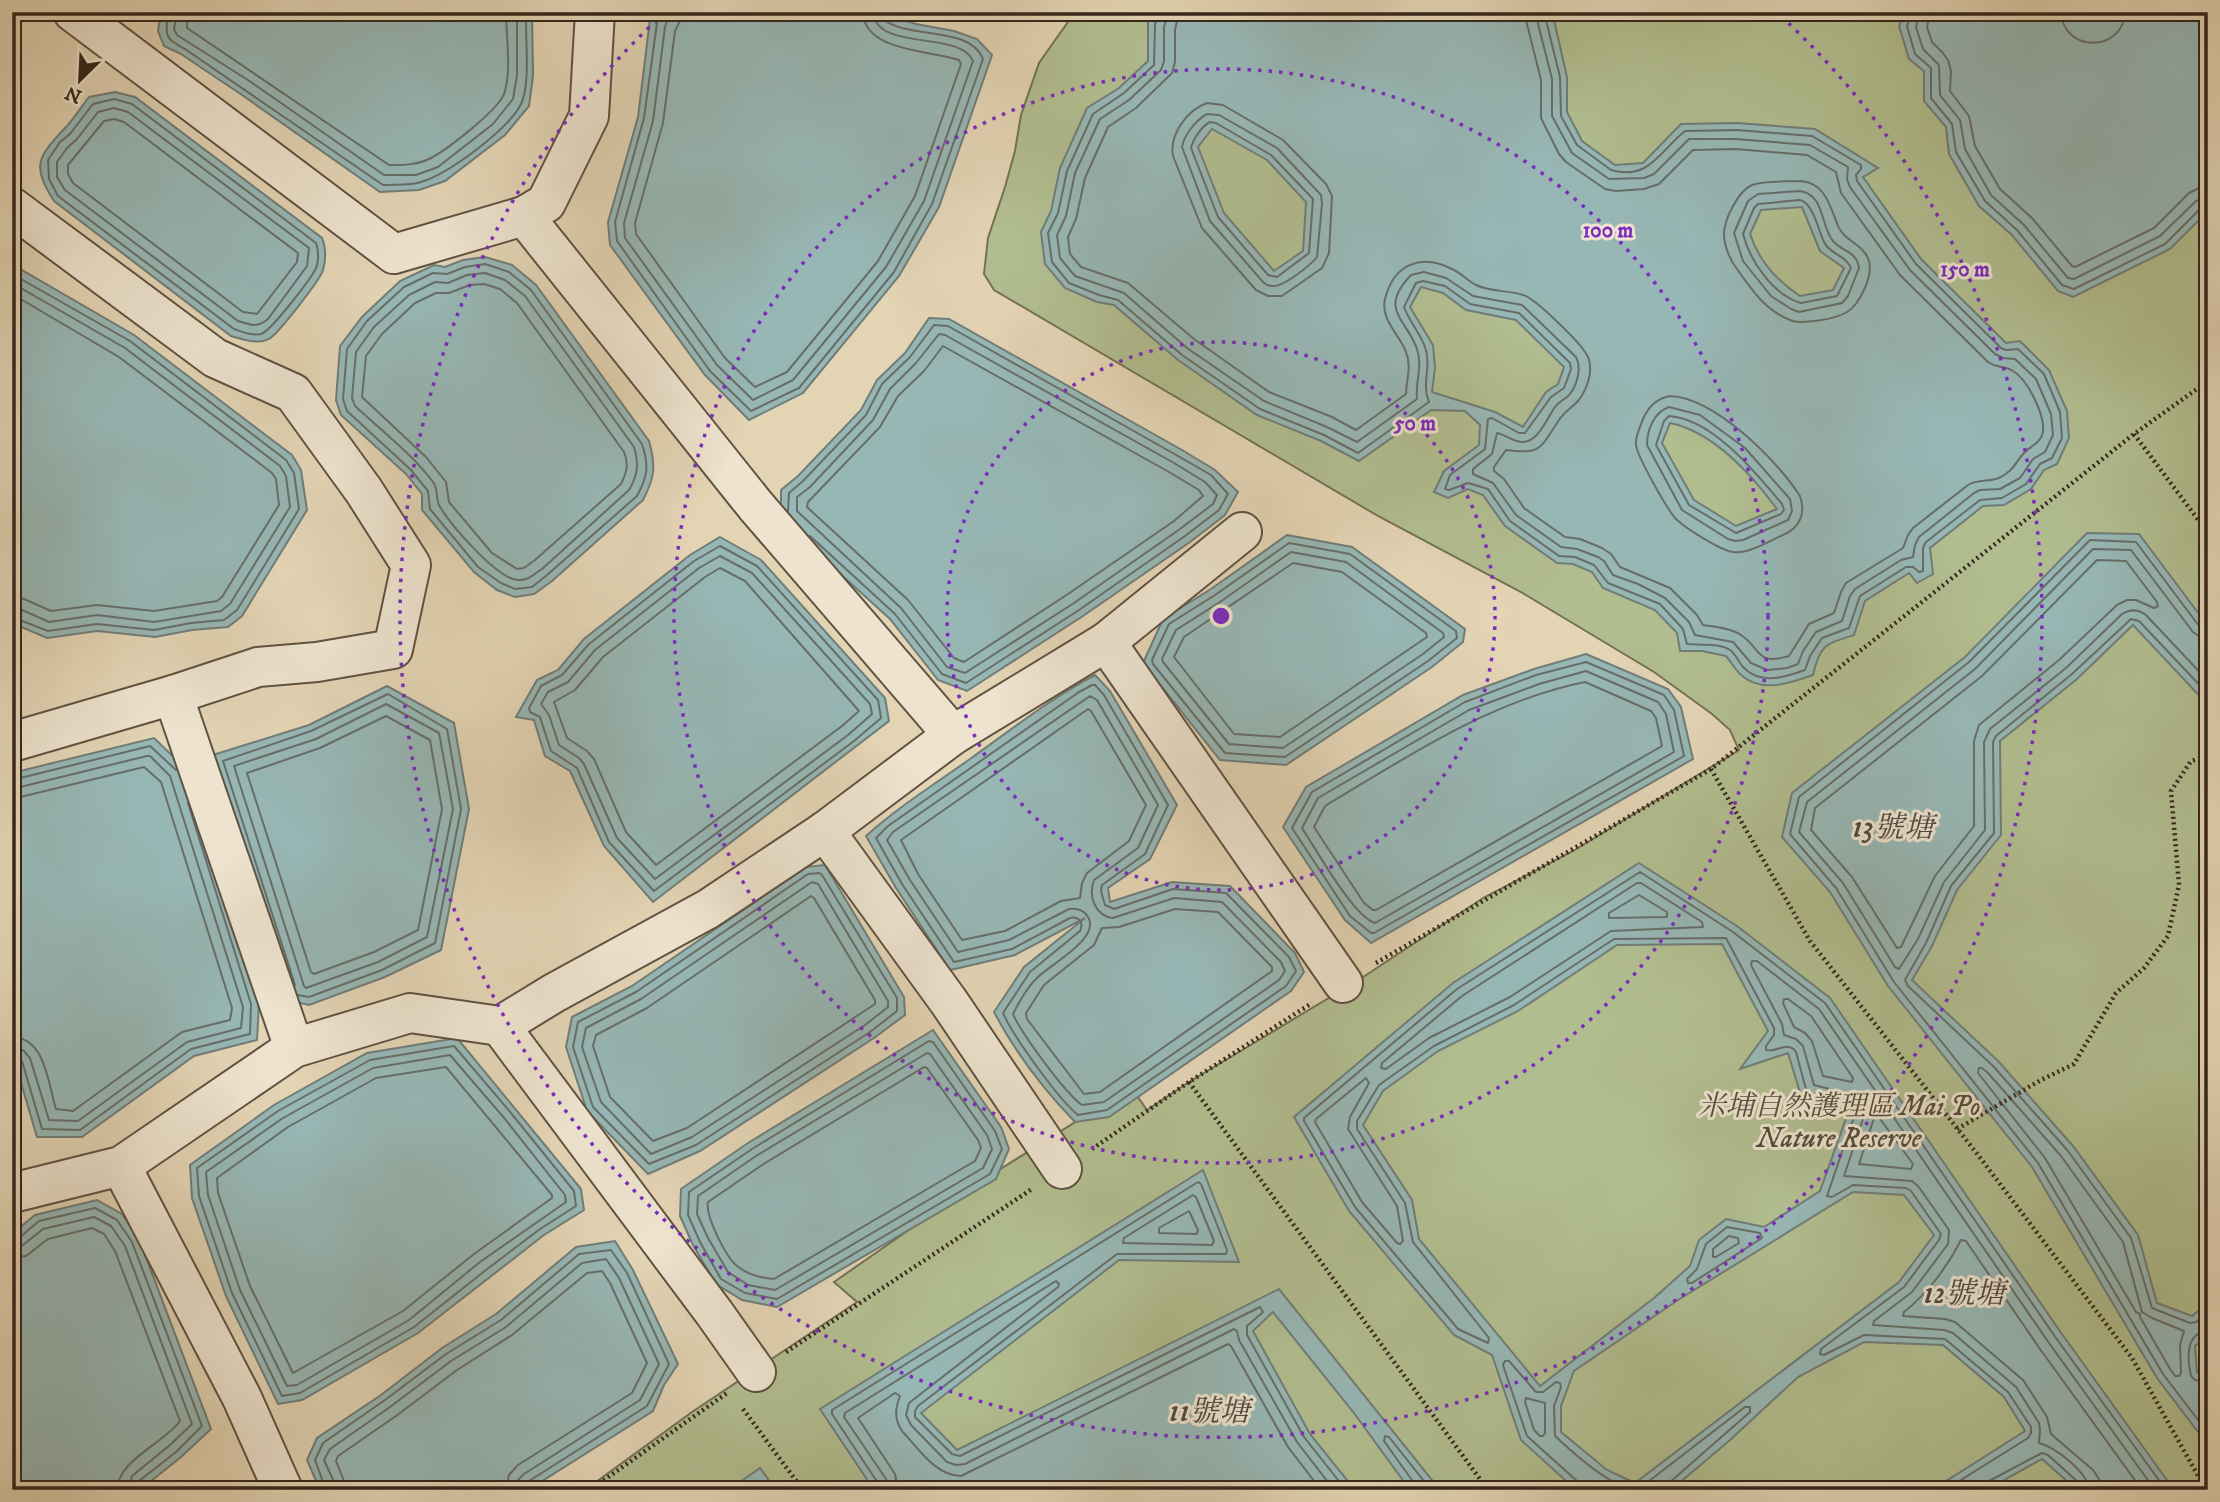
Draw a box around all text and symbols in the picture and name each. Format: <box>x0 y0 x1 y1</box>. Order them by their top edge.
north arrow <box>46 46 116 116</box>
text: N <box>62 80 86 108</box>
text: 100 m <box>1583 218 1633 244</box>
text: 150 m <box>1940 257 1990 283</box>
text: 50 m <box>1393 411 1436 437</box>
centre of rings <box>1209 604 1233 628</box>
water label: 13號塘 <box>1852 810 1938 847</box>
park label: 米埔自然護理區 Mai Po Nature Reserve <box>1698 1089 1980 1156</box>
water label: 12號塘 <box>1923 1276 2009 1313</box>
water label: 11號塘 <box>1168 1394 1254 1431</box>

